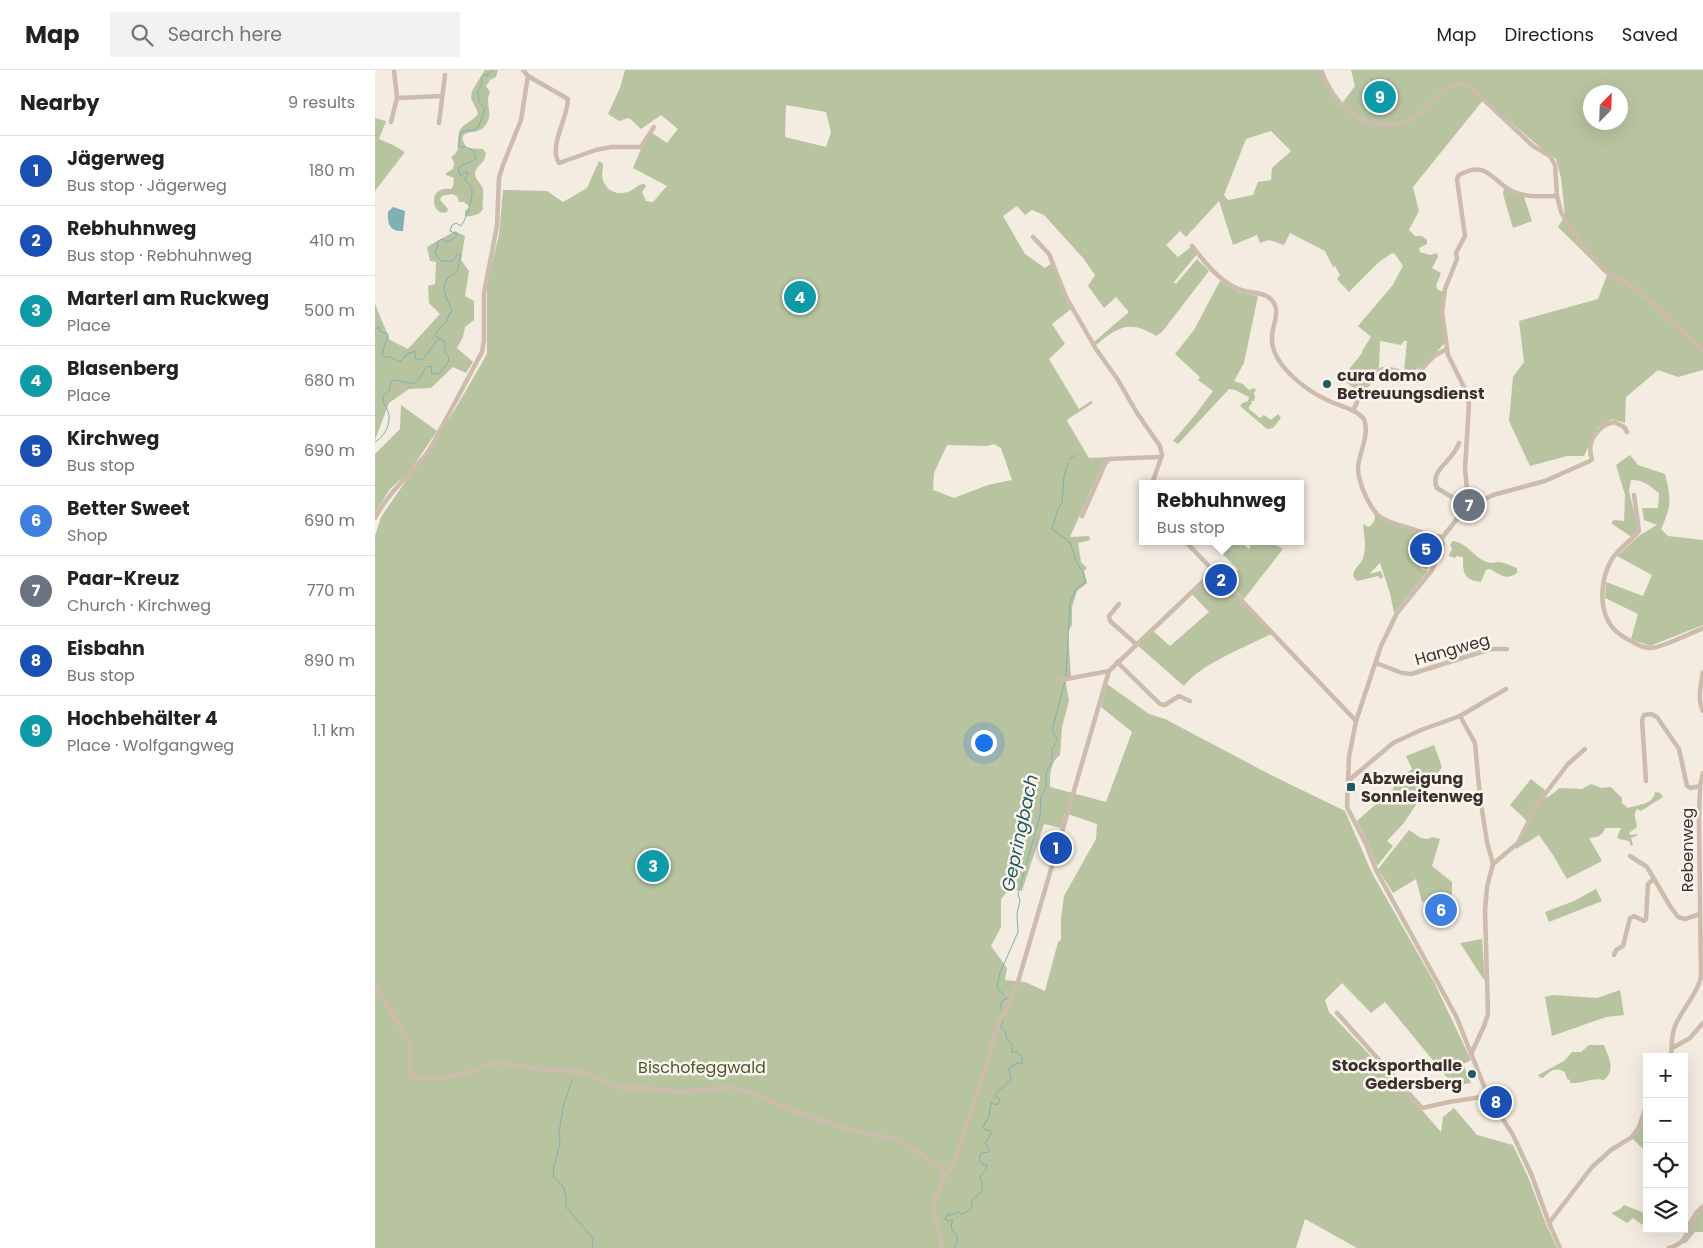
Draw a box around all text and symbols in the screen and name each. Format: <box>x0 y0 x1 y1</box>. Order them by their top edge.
search box <box>110 12 460 57</box>
text: Map <box>25 18 80 51</box>
icon: search <box>128 21 156 49</box>
text: Search here <box>168 21 282 48</box>
text: Map <box>1437 22 1476 47</box>
text: Directions <box>1504 22 1594 47</box>
text: Saved <box>1622 22 1678 47</box>
pin: 9 <box>1364 78 1396 116</box>
north arrow <box>1583 85 1628 130</box>
text: Nearby <box>20 88 100 117</box>
text: 9 results <box>288 91 355 114</box>
text: Jägerweg <box>67 145 165 172</box>
text: 1 <box>33 159 39 182</box>
text: 180 m <box>309 159 355 182</box>
text: Bus stop · Jägerweg <box>67 174 227 197</box>
text: Rebhuhnweg <box>67 215 196 242</box>
text: 2 <box>31 229 41 252</box>
text: 410 m <box>309 229 355 252</box>
text: Bus stop · Rebhuhnweg <box>67 244 252 267</box>
pin: 4 <box>784 278 816 316</box>
text: Marterl am Ruckweg <box>67 285 269 312</box>
text: 3 <box>31 299 41 322</box>
text: 500 m <box>304 299 355 322</box>
text: Place <box>67 314 111 337</box>
text: Blasenberg <box>67 355 179 382</box>
place label: cura domo Betreuungsdienst <box>1337 364 1484 405</box>
text: 4 <box>31 369 41 392</box>
text: 680 m <box>304 369 355 392</box>
marker: cura domo Betreuungsdienst <box>1321 378 1333 390</box>
text: Place <box>67 384 111 407</box>
text: Kirchweg <box>67 425 159 452</box>
text: 5 <box>31 439 41 462</box>
text: 690 m <box>304 439 355 462</box>
text: Bus stop <box>67 454 135 477</box>
popup <box>1139 480 1304 545</box>
pin: 7 <box>1453 486 1485 524</box>
text: Rebhuhnweg <box>1157 487 1286 514</box>
text: Better Sweet <box>67 495 190 522</box>
text: 6 <box>31 509 41 532</box>
text: 690 m <box>304 509 355 532</box>
text: Bus stop <box>1157 516 1225 539</box>
text: Shop <box>67 524 108 547</box>
pin: 5 <box>1410 530 1442 568</box>
pin: 2 <box>1205 561 1237 599</box>
text: Paar-Kreuz <box>67 565 179 592</box>
text: 7 <box>32 579 40 602</box>
text: 770 m <box>307 579 355 602</box>
text: Church · Kirchweg <box>67 594 211 617</box>
street label: Hangweg <box>1412 628 1492 671</box>
text: Eisbahn <box>67 635 145 662</box>
text: 8 <box>31 649 41 672</box>
text: 890 m <box>304 649 355 672</box>
text: Bus stop <box>67 664 135 687</box>
text: Hochbehälter 4 <box>67 705 218 732</box>
text: 9 <box>31 719 41 742</box>
text: 1.1 km <box>312 719 355 742</box>
your location <box>971 730 997 756</box>
text: Place · Wolfgangweg <box>67 734 234 757</box>
place label: Abzweigung Sonnleitenweg <box>1361 767 1484 808</box>
water label: Gepringbach <box>995 772 1044 894</box>
marker: Abzweigung Sonnleitenweg <box>1345 781 1357 793</box>
street label: Rebenweg <box>1676 808 1699 892</box>
pin: 1 <box>1040 829 1072 867</box>
pin: 3 <box>637 847 669 885</box>
pin: 6 <box>1425 891 1457 929</box>
map controls <box>1643 1053 1688 1233</box>
button: + <box>1643 1053 1688 1098</box>
place label: Stocksporthalle Gedersberg <box>1332 1054 1462 1095</box>
park label: Bischofeggwald <box>638 1056 766 1079</box>
marker: Stocksporthalle Gedersberg <box>1466 1068 1478 1080</box>
pin: 8 <box>1480 1083 1512 1121</box>
button: − <box>1643 1098 1688 1143</box>
button: locate <box>1643 1143 1688 1188</box>
button: layers <box>1643 1188 1688 1233</box>

